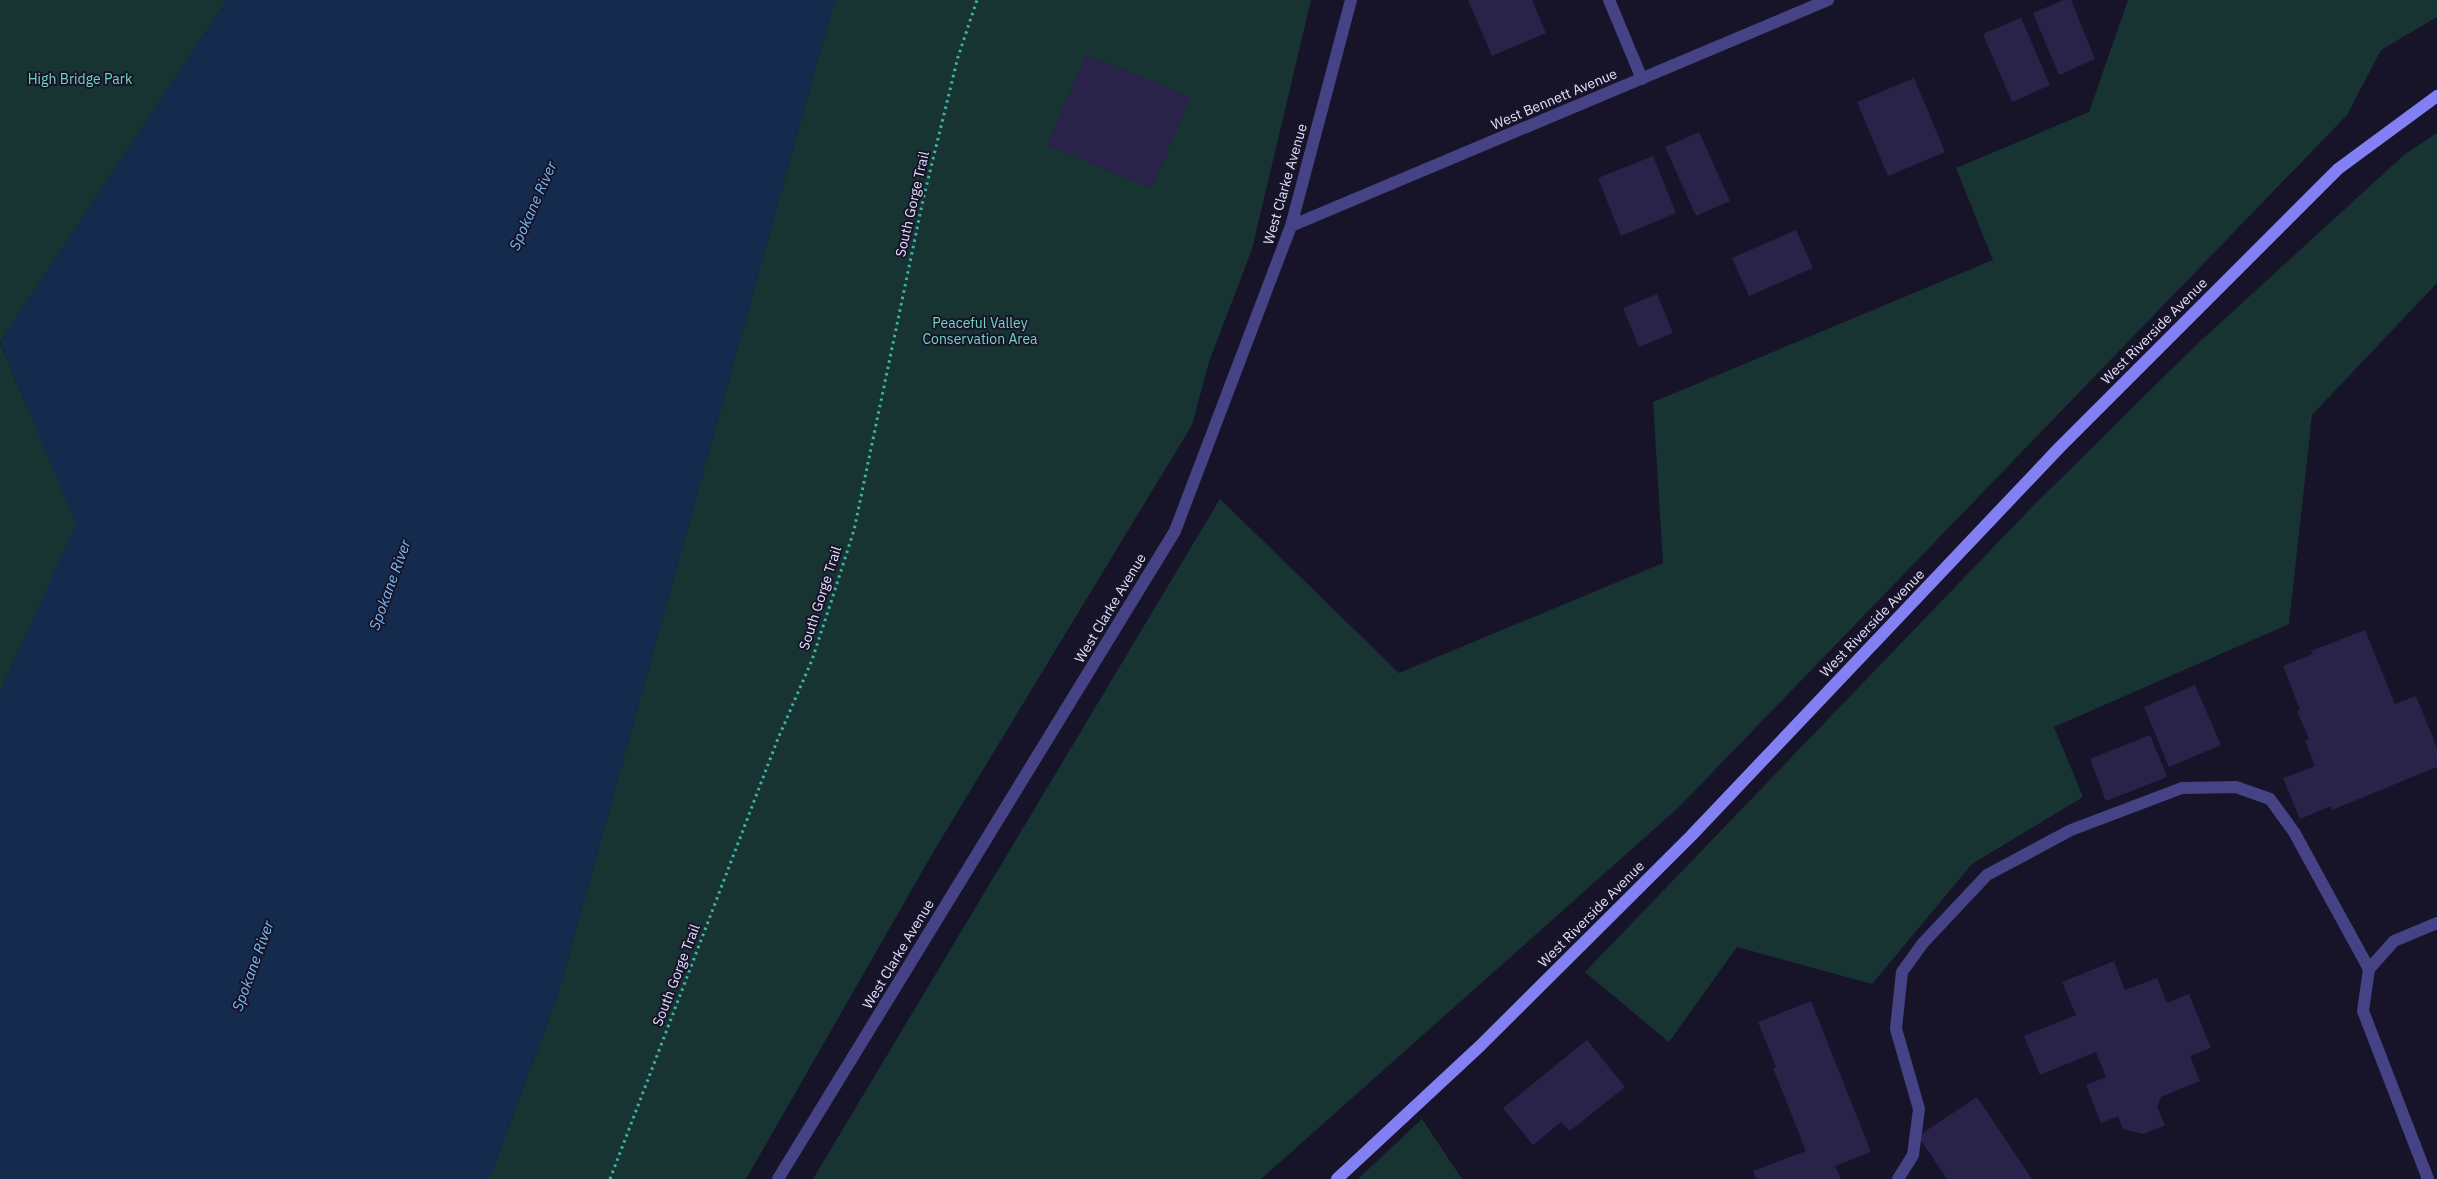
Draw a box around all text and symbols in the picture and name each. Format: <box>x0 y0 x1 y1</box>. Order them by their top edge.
street label: West Bennett Avenue <box>1488 64 1620 134</box>
park label: High Bridge Park <box>28 70 133 88</box>
street label: West Clarke Avenue <box>1259 121 1311 247</box>
street label: South Gorge Trail <box>891 149 933 259</box>
water label: Spokane River <box>505 158 561 253</box>
street label: West Riverside Avenue <box>2097 274 2211 388</box>
park label: Peaceful Valley Conservation Area <box>922 314 1038 348</box>
water label: Spokane River <box>364 536 415 633</box>
street label: South Gorge Trail <box>795 544 845 652</box>
street label: West Clarke Avenue <box>1070 550 1150 666</box>
street label: West Riverside Avenue <box>1816 565 1928 681</box>
street label: West Riverside Avenue <box>1534 857 1648 971</box>
street label: West Clarke Avenue <box>858 896 938 1012</box>
water label: Spokane River <box>227 917 278 1014</box>
street label: South Gorge Trail <box>648 921 704 1029</box>

